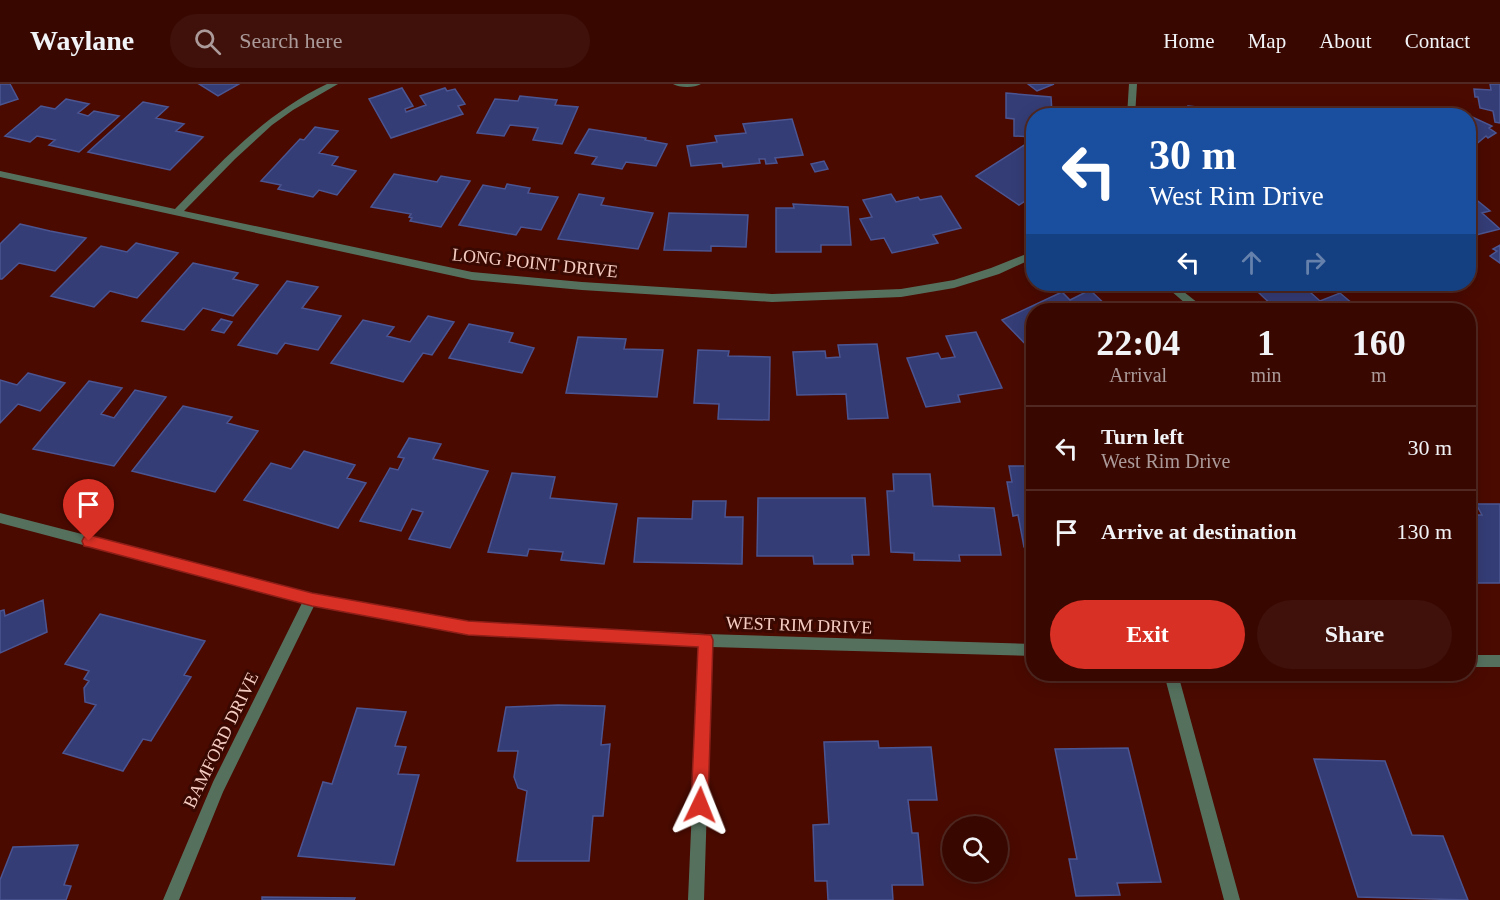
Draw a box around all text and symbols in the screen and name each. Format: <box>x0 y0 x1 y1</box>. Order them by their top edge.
search box <box>170 14 590 68</box>
text: Waylane <box>30 25 134 56</box>
icon: search <box>191 25 224 58</box>
text: Search here <box>239 28 342 53</box>
text: Home <box>1163 29 1215 53</box>
text: Map <box>1248 29 1286 53</box>
text: About <box>1319 29 1372 53</box>
text: Contact <box>1405 29 1470 53</box>
icon: left <box>1050 132 1128 210</box>
text: 30 m <box>1149 132 1237 178</box>
text: West Rim Drive <box>1149 181 1324 211</box>
street label: LONG POINT DRIVE <box>451 244 619 282</box>
icon: left <box>1172 246 1205 279</box>
icon: ahead <box>1235 246 1268 279</box>
icon: right <box>1298 246 1331 279</box>
text: 22:04 <box>1096 323 1180 363</box>
text: 1 <box>1257 323 1275 363</box>
text: 160 <box>1352 323 1406 363</box>
text: Arrival <box>1109 364 1167 386</box>
text: min <box>1250 364 1282 386</box>
text: m <box>1371 364 1387 386</box>
text: Turn left <box>1101 424 1184 449</box>
icon: left <box>1050 432 1083 465</box>
text: 30 m <box>1407 435 1452 460</box>
text: West Rim Drive <box>1101 450 1230 472</box>
pin <box>63 479 114 541</box>
icon: arrive <box>72 488 105 521</box>
icon: arrive <box>1050 516 1083 549</box>
text: Arrive at destination <box>1101 519 1297 544</box>
text: 130 m <box>1396 519 1452 544</box>
button: Exit <box>1050 600 1245 669</box>
button: Share <box>1257 600 1452 669</box>
street label: WEST RIM DRIVE <box>725 612 873 638</box>
street label: BAMFORD DRIVE <box>179 669 263 811</box>
position arrow <box>668 773 732 837</box>
map controls <box>942 816 1008 882</box>
button: search <box>942 816 1008 882</box>

